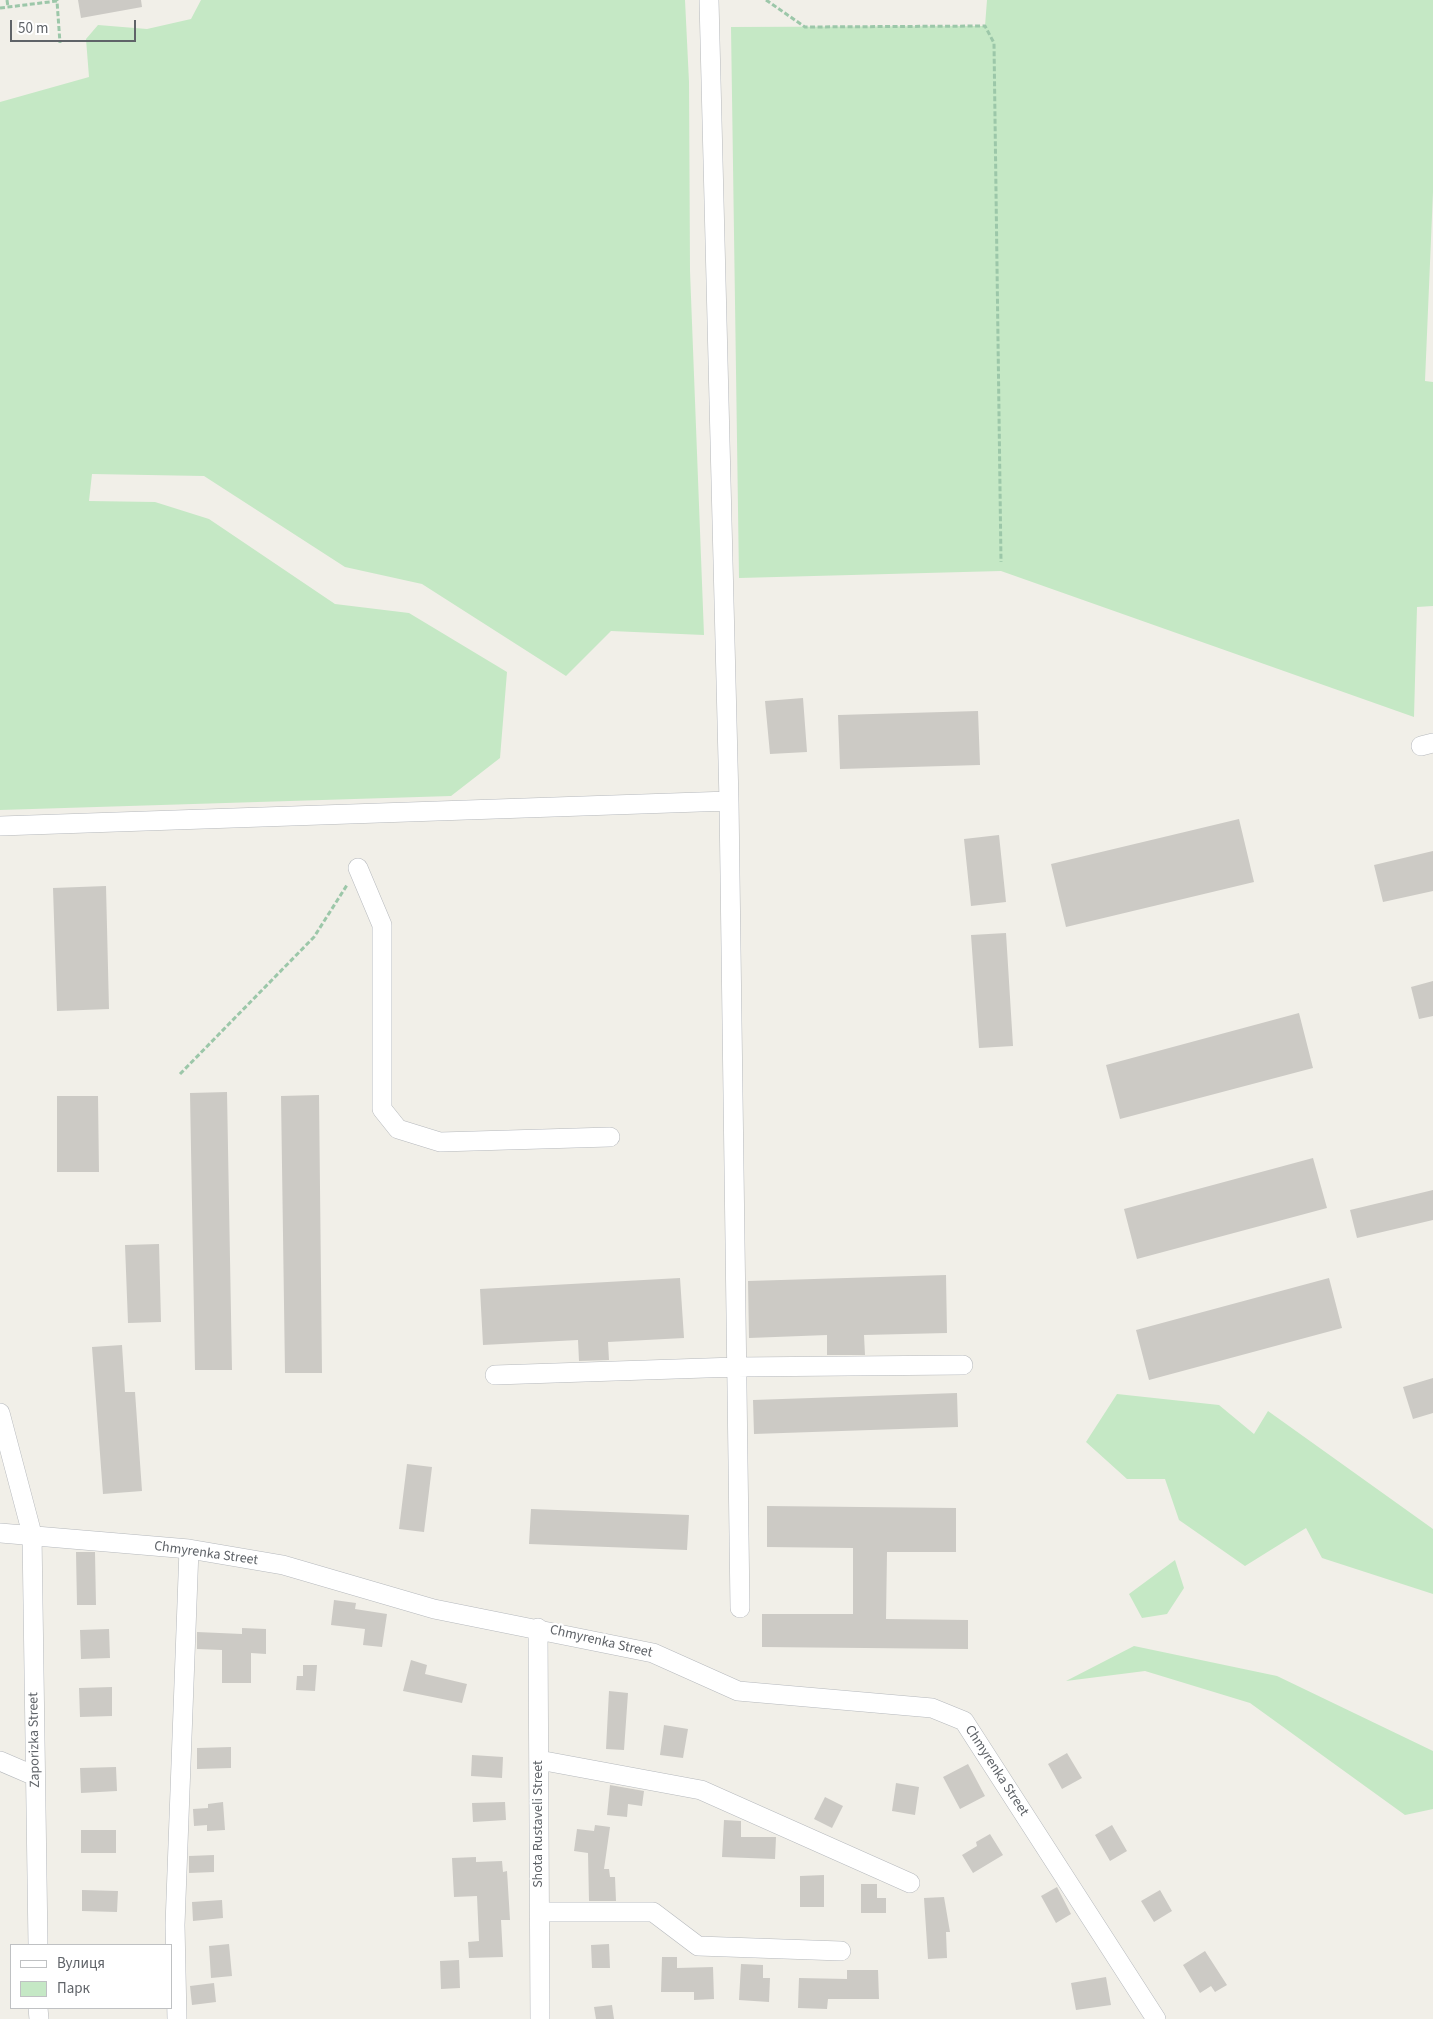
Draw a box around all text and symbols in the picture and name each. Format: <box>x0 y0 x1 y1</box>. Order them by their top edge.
scale bar <box>12 10 139 42</box>
text: 50 m <box>18 18 48 39</box>
street label: Chmyrenka Street <box>153 1538 259 1570</box>
street label: Chmyrenka Street <box>548 1622 654 1662</box>
street label: Zaporizka Street <box>26 1692 44 1788</box>
street label: Chmyrenka Street <box>960 1722 1032 1820</box>
street label: Shota Rustaveli Street <box>531 1760 547 1888</box>
legend <box>10 1944 172 2009</box>
text: Вулиця <box>57 1953 105 1974</box>
text: Парк <box>57 1978 90 1999</box>

